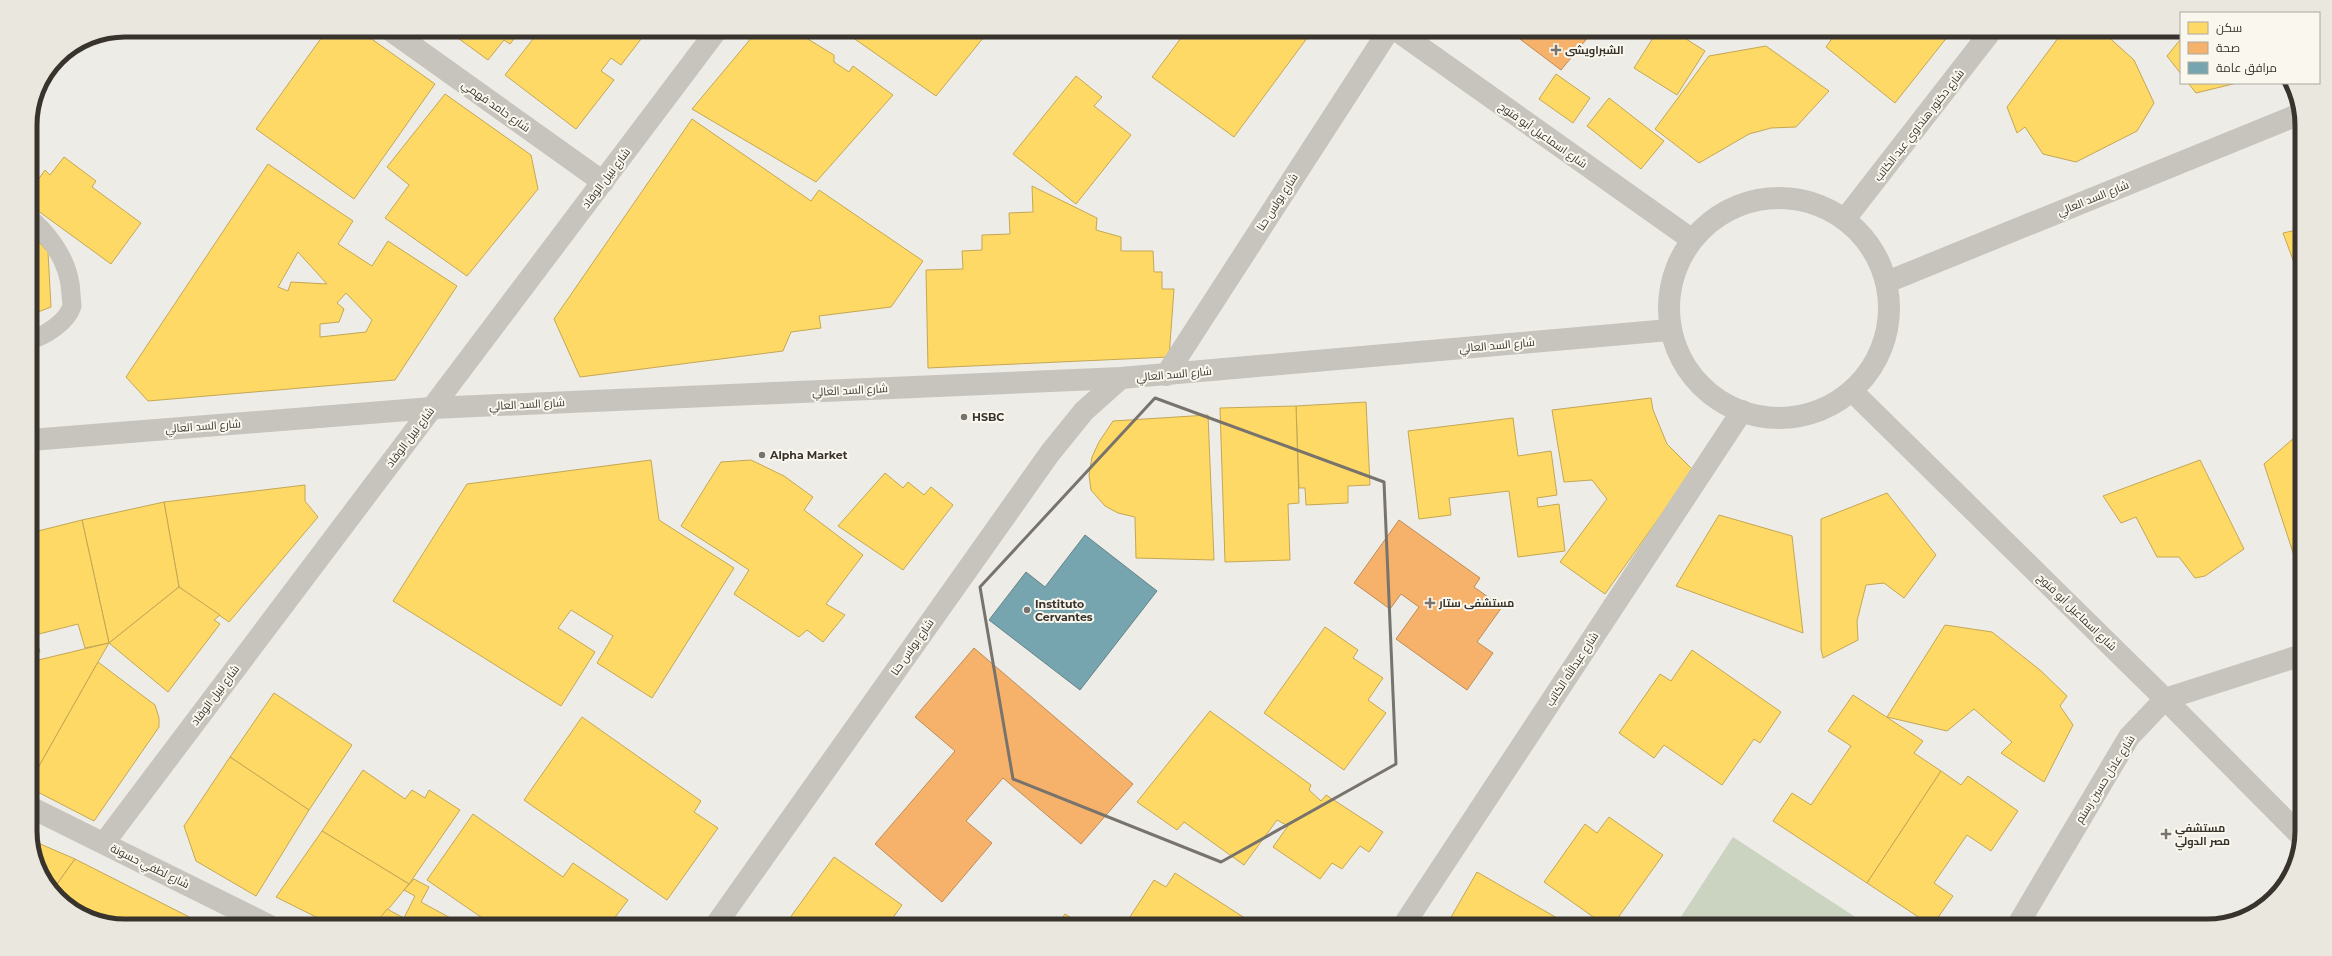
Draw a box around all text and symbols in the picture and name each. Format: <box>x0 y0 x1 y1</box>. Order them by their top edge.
legend <box>2180 12 2320 84</box>
text: سكن <box>2216 20 2242 35</box>
text: صحة <box>2216 40 2240 55</box>
place label: الشبراويشى <box>1565 43 1624 58</box>
marker: الشبراويشى <box>1550 44 1562 56</box>
text: مرافق عامة <box>2216 60 2277 75</box>
street label: شارع دكتور هنداوي عبد الكاتب <box>1871 66 1969 185</box>
street label: شارع حامد فهمي <box>458 77 533 136</box>
street label: شارع اسماعيل أبو فتوح <box>1495 99 1590 172</box>
street label: شارع نبيل الوقاد <box>579 145 634 211</box>
street label: شارع بولس حنا <box>1253 171 1302 234</box>
street label: شارع السد العالي <box>2055 177 2132 221</box>
street label: شارع السد العالي <box>1459 335 1536 357</box>
street label: شارع السد العالي <box>1136 364 1213 386</box>
street label: شارع السد العالي <box>812 381 888 401</box>
street label: شارع السد العالي <box>489 395 565 415</box>
street label: شارع نبيل الوقاد <box>383 404 438 470</box>
place label: HSBC <box>972 410 1004 424</box>
marker: HSBC <box>959 412 969 422</box>
street label: شارع السد العالي <box>165 416 241 438</box>
place label: Alpha Market <box>769 448 848 462</box>
marker: Alpha Market <box>757 450 767 460</box>
street label: شارع اسماعيل أبو فتوح <box>2034 570 2120 654</box>
place label: مستشفى ستار <box>1438 596 1514 610</box>
place label: Instituto Cervantes <box>1035 597 1093 624</box>
marker: مستشفى ستار <box>1424 597 1436 609</box>
marker: Instituto Cervantes <box>1022 605 1032 615</box>
street label: شارع بولس حنا <box>887 616 937 678</box>
street label: شارع عبدالله الكاتب <box>1542 629 1602 709</box>
street label: شارع نبيل الوقاد <box>188 662 243 728</box>
street label: شارع عادل حسين رستم <box>2072 732 2139 826</box>
place label: مستشفي مصر الدولي <box>2175 821 2230 851</box>
marker: مستشفي مصر الدولي <box>2160 828 2172 840</box>
street label: شارع لطفي حسونة <box>107 841 192 893</box>

